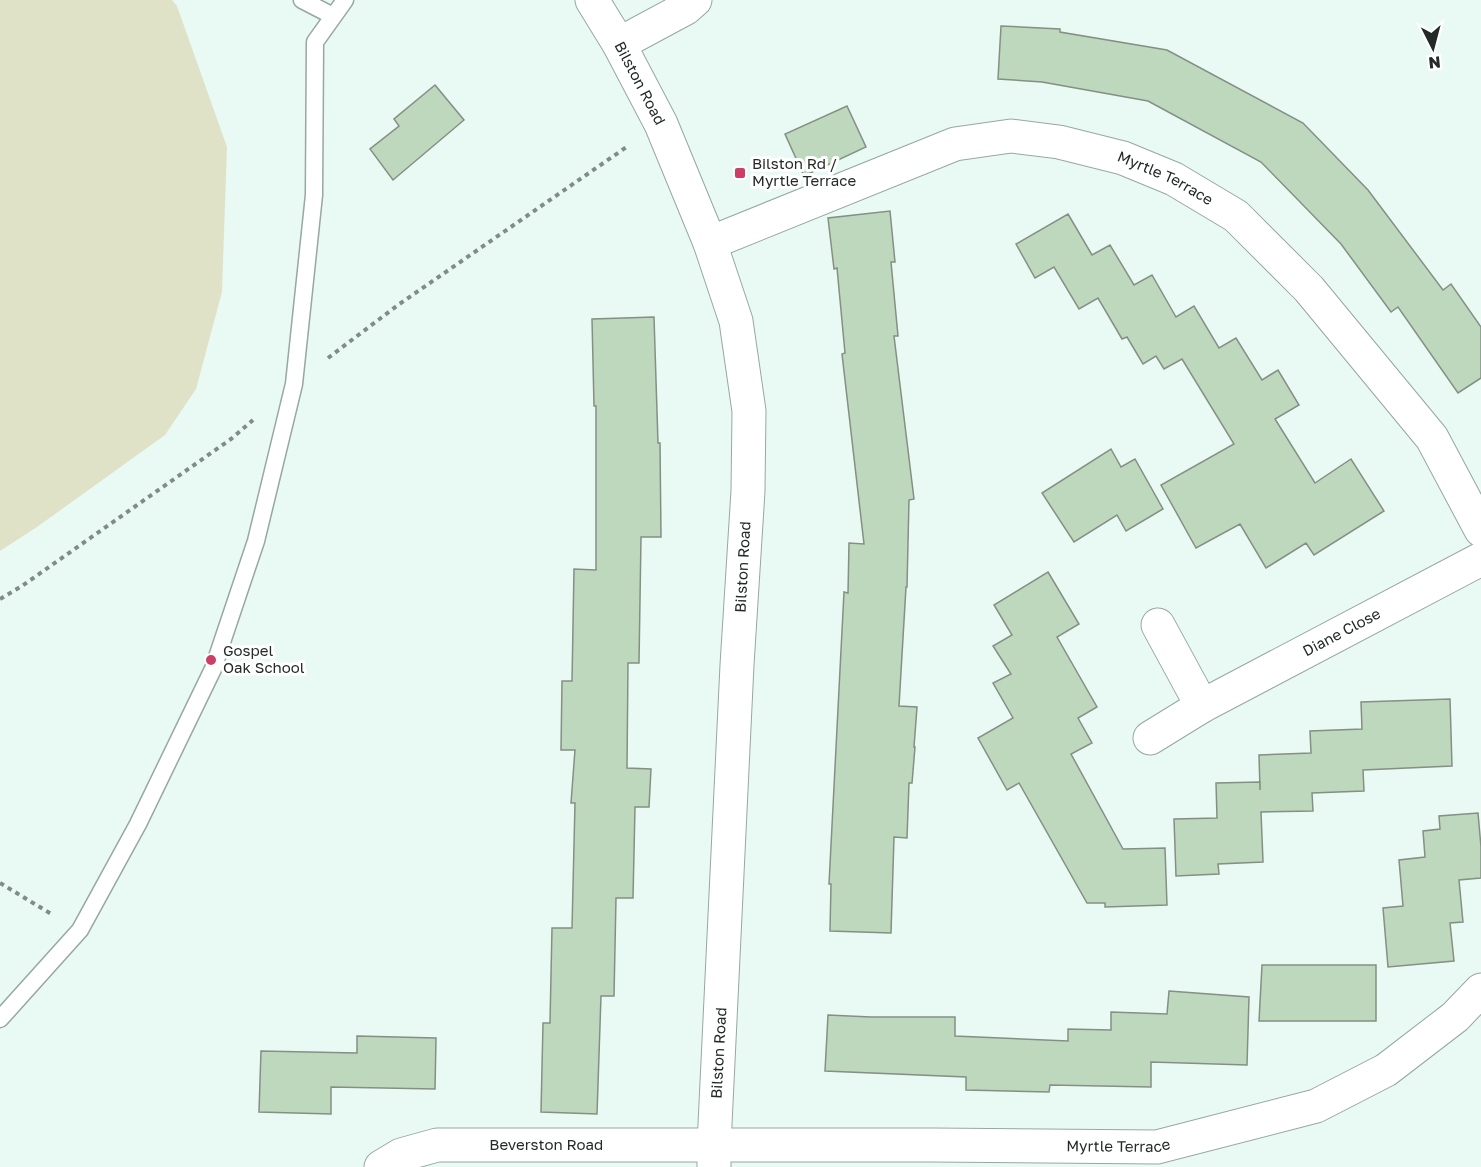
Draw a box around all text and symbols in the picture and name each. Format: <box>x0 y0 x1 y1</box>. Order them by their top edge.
north arrow <box>1403 18 1463 78</box>
street label: Bilston Road <box>611 38 670 128</box>
text: N <box>1427 52 1442 73</box>
street label: Myrtle Terrace <box>1115 147 1217 208</box>
place label: Bilston Rd / Myrtle Terrace <box>752 154 856 189</box>
marker: Bilston Rd / Myrtle Terrace <box>733 166 747 180</box>
street label: Bilston Road <box>731 521 753 613</box>
street label: Diane Close <box>1299 604 1383 659</box>
place label: Gospel Oak School <box>223 641 305 676</box>
marker: Gospel Oak School <box>204 653 218 667</box>
street label: Bilston Road <box>707 1007 729 1099</box>
street label: Myrtle Terrace <box>1066 1134 1172 1156</box>
street label: Beverston Road <box>489 1135 603 1153</box>

